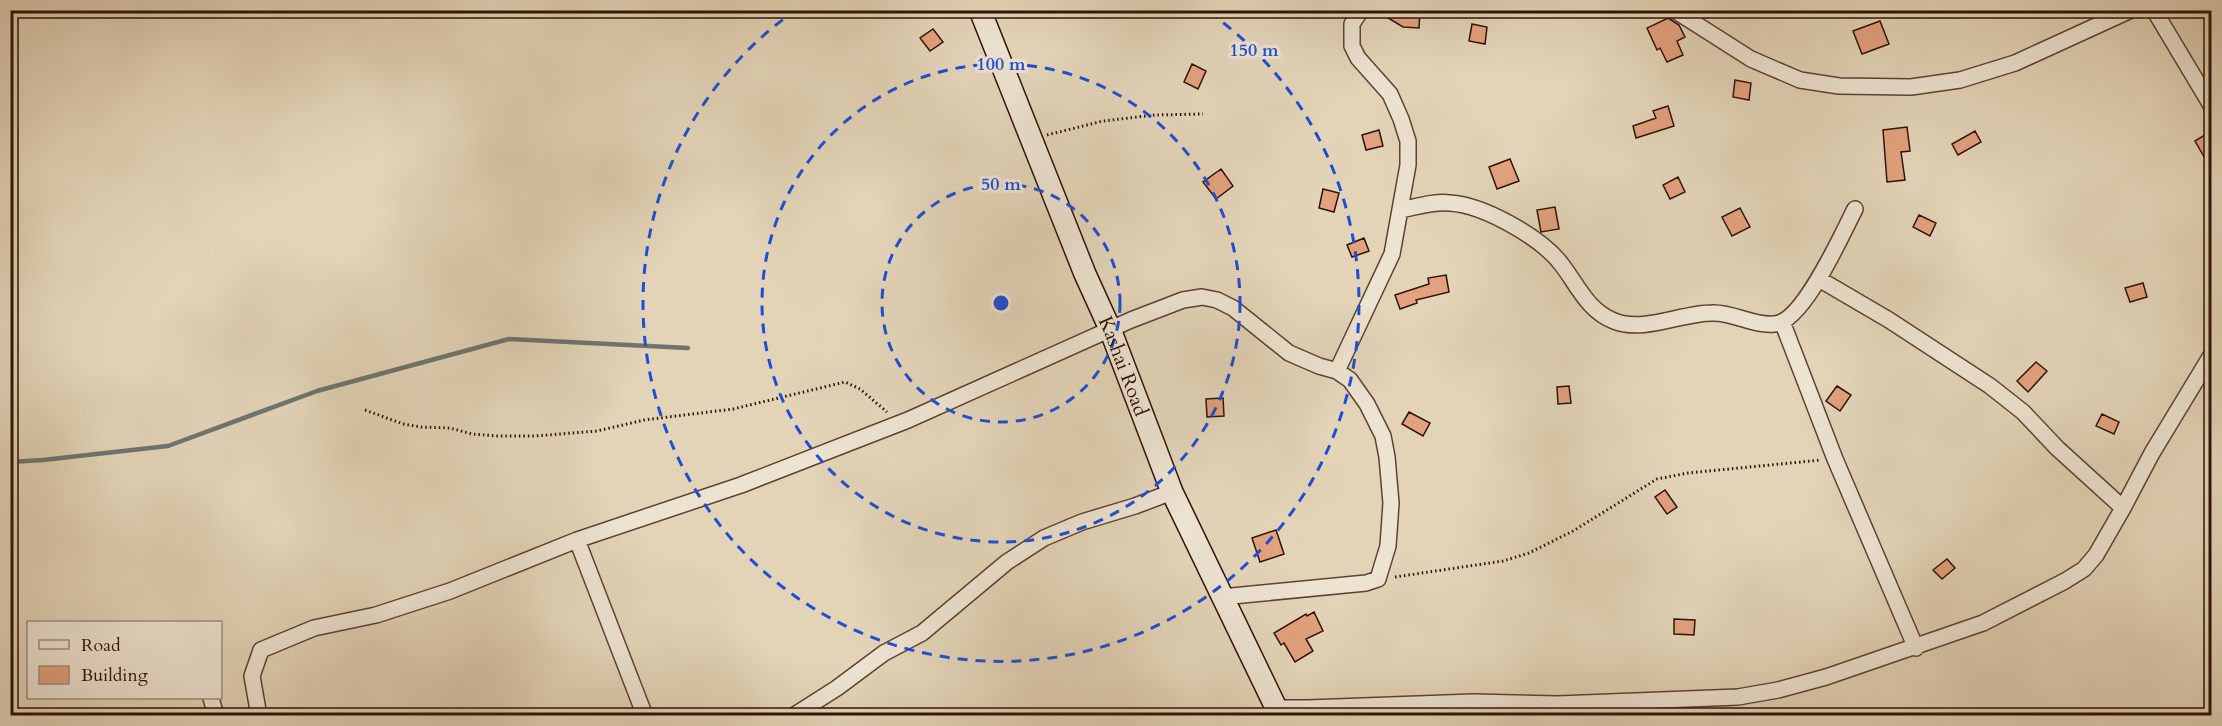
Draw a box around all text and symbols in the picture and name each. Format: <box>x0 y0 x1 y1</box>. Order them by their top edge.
text: 150 m <box>1229 38 1279 63</box>
text: 100 m <box>976 52 1026 77</box>
text: 50 m <box>981 172 1021 197</box>
centre of rings <box>991 293 1011 313</box>
street label: Kashai Road <box>1092 312 1155 420</box>
legend <box>27 621 222 699</box>
text: Road <box>81 633 121 658</box>
text: Building <box>81 663 149 688</box>

